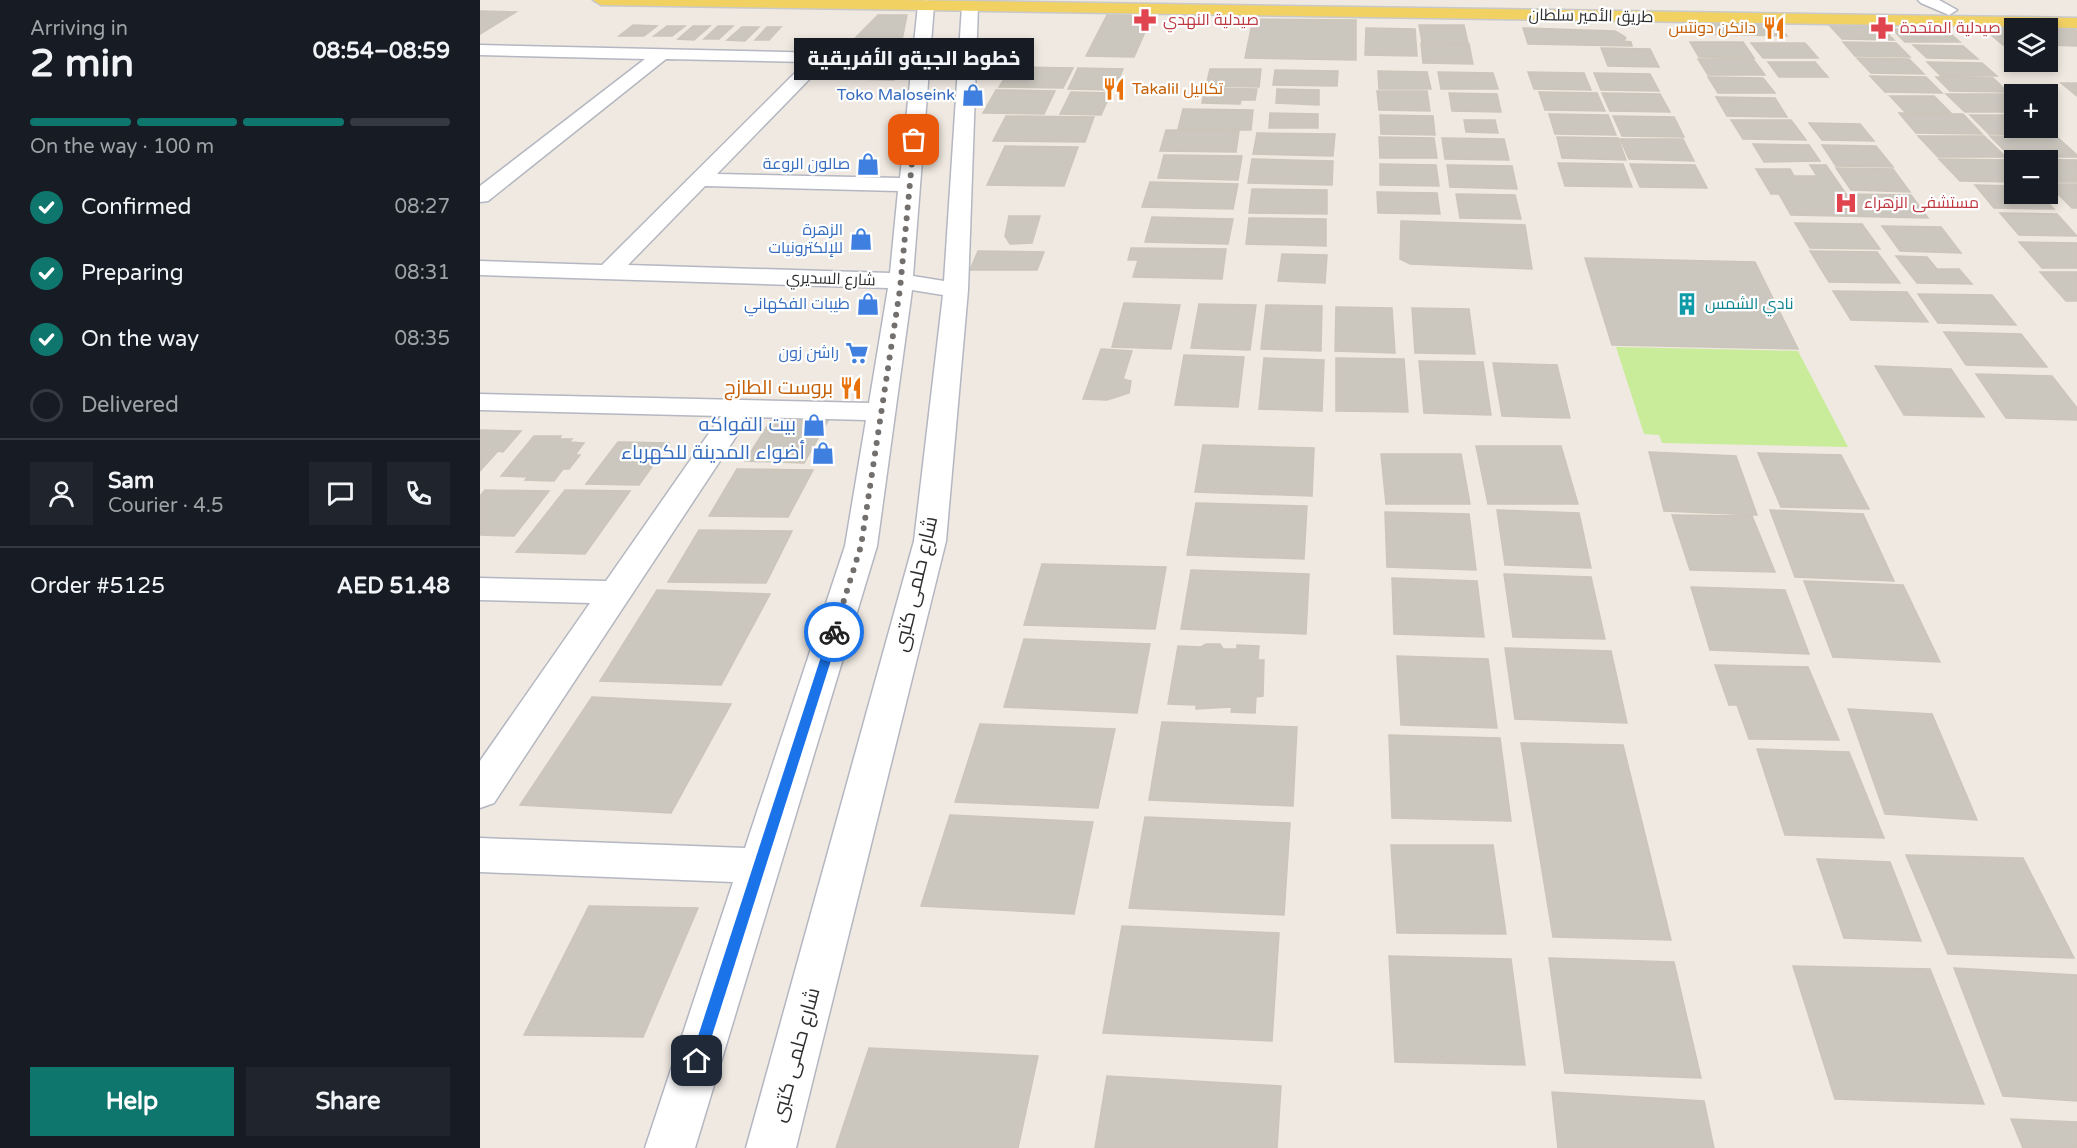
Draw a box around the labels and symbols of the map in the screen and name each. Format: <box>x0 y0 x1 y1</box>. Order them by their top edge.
street label: طريق الأمير سلطان <box>1528 5 1654 27</box>
pharmacy icon: صيدلية النهدي <box>1132 7 1158 33</box>
place label: صيدلية النهدي <box>1163 10 1259 33</box>
restaurant icon: دانكن دونتس <box>1761 15 1787 41</box>
pharmacy icon: صيدلية المتحدة <box>1869 15 1895 41</box>
place label: دانكن دونتس <box>1668 18 1756 38</box>
place label: صيدلية المتحدة <box>1900 18 2001 38</box>
callout: خطوط الجيةو الأفريقية <box>794 38 1034 80</box>
restaurant icon: Takalil تكاليل <box>1101 76 1127 102</box>
place label: Takalil تكاليل <box>1132 79 1224 99</box>
shop icon: Toko Maloseink <box>960 82 986 108</box>
place label: Toko Maloseink <box>837 85 955 105</box>
pin <box>888 114 939 165</box>
shop icon: صالون الروعة <box>855 151 881 177</box>
place label: صالون الروعة <box>763 154 850 174</box>
hospital icon: مستشفى الزهراء <box>1833 190 1859 216</box>
place label: مستشفى الزهراء <box>1864 193 1979 213</box>
place label: الزهرة للإلكترونيات <box>768 220 843 258</box>
shop icon: الزهرة للإلكترونيات <box>848 226 874 252</box>
street label: شارع السديري <box>786 267 876 294</box>
shop icon: طيبات الفكهاني <box>855 291 881 317</box>
building icon: نادي الشمس <box>1674 291 1700 317</box>
place label: طيبات الفكهاني <box>744 294 850 317</box>
place label: نادي الشمس <box>1705 294 1793 317</box>
supermarket icon: راشن زون <box>844 340 870 366</box>
place label: راشن زون <box>779 343 839 363</box>
restaurant icon: بروست الطازج <box>838 375 864 401</box>
place label: بروست الطازج <box>724 376 833 401</box>
shop icon: بيت الفواكه <box>801 412 827 438</box>
place label: بيت الفواكه <box>699 413 796 437</box>
place label: أضواء المدينة للكهرباء <box>621 440 805 465</box>
shop icon: أضواء المدينة للكهرباء <box>810 440 836 466</box>
street label: شارع حلمى كتبى <box>889 514 944 654</box>
courier <box>804 602 864 662</box>
street label: شارع حلمى كتبى <box>767 985 826 1125</box>
pin <box>671 1035 722 1086</box>

